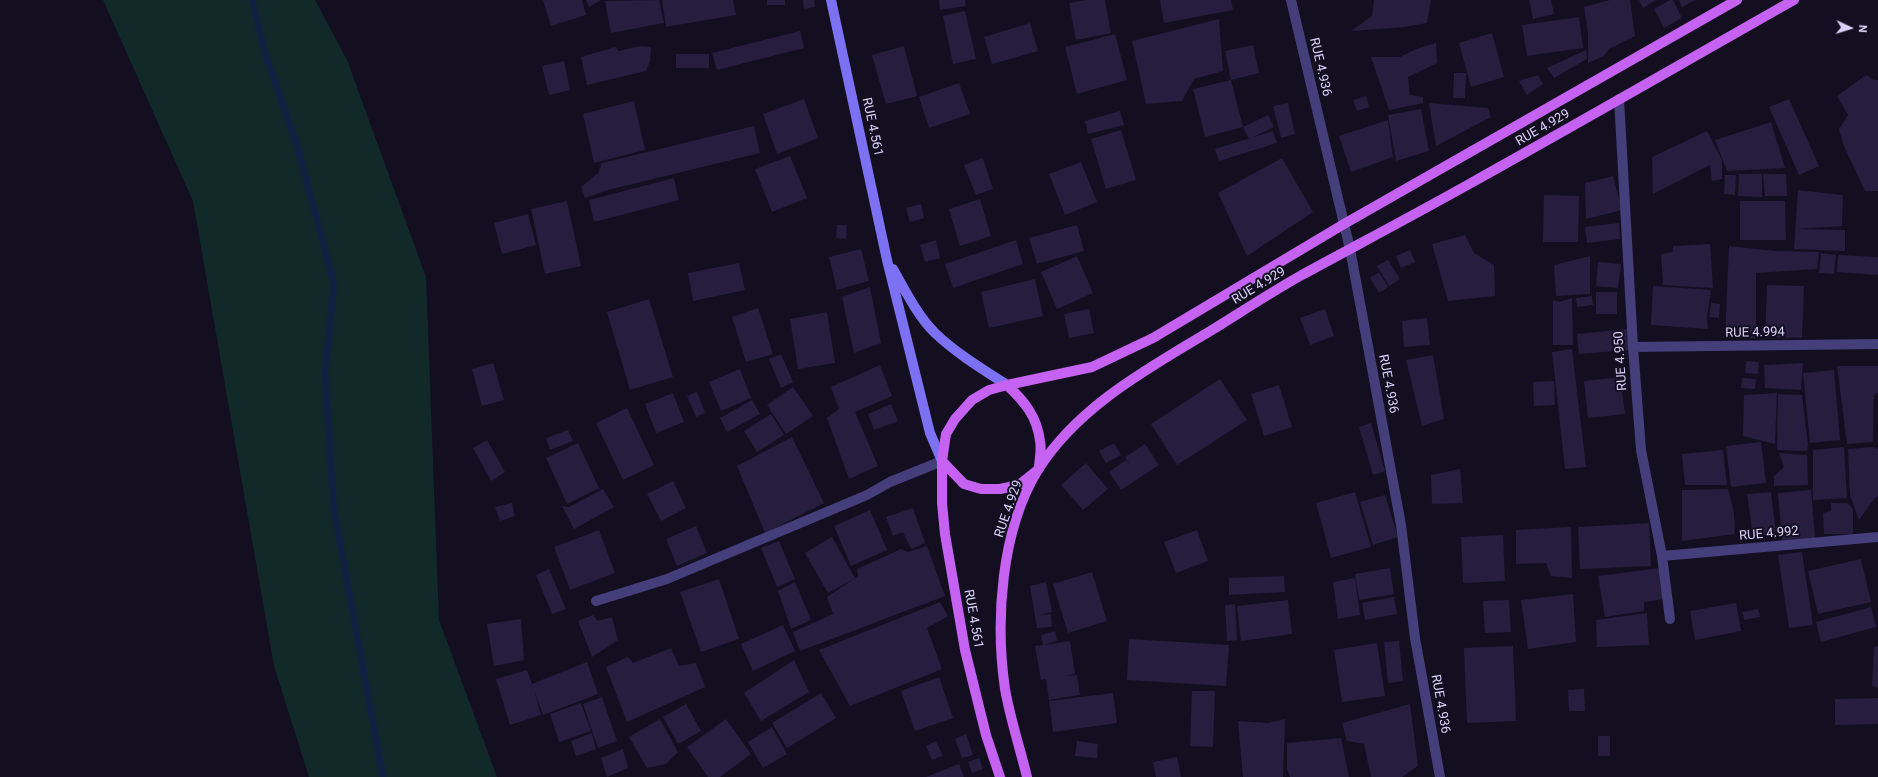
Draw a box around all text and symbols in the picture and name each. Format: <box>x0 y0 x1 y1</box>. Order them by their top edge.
north arrow <box>1830 8 1870 48</box>
text: N <box>1856 25 1869 33</box>
street label: RUE 4.936 <box>1306 36 1334 98</box>
street label: RUE 4.561 <box>858 96 886 158</box>
street label: RUE 4.929 <box>1513 106 1573 150</box>
street label: RUE 4.929 <box>1229 264 1289 308</box>
street label: RUE 4.994 <box>1725 325 1785 341</box>
street label: RUE 4.950 <box>1611 331 1631 391</box>
street label: RUE 4.936 <box>1375 353 1401 415</box>
street label: RUE 4.929 <box>992 478 1026 540</box>
street label: RUE 4.992 <box>1739 524 1799 544</box>
street label: RUE 4.561 <box>960 588 986 650</box>
street label: RUE 4.936 <box>1427 673 1453 735</box>

